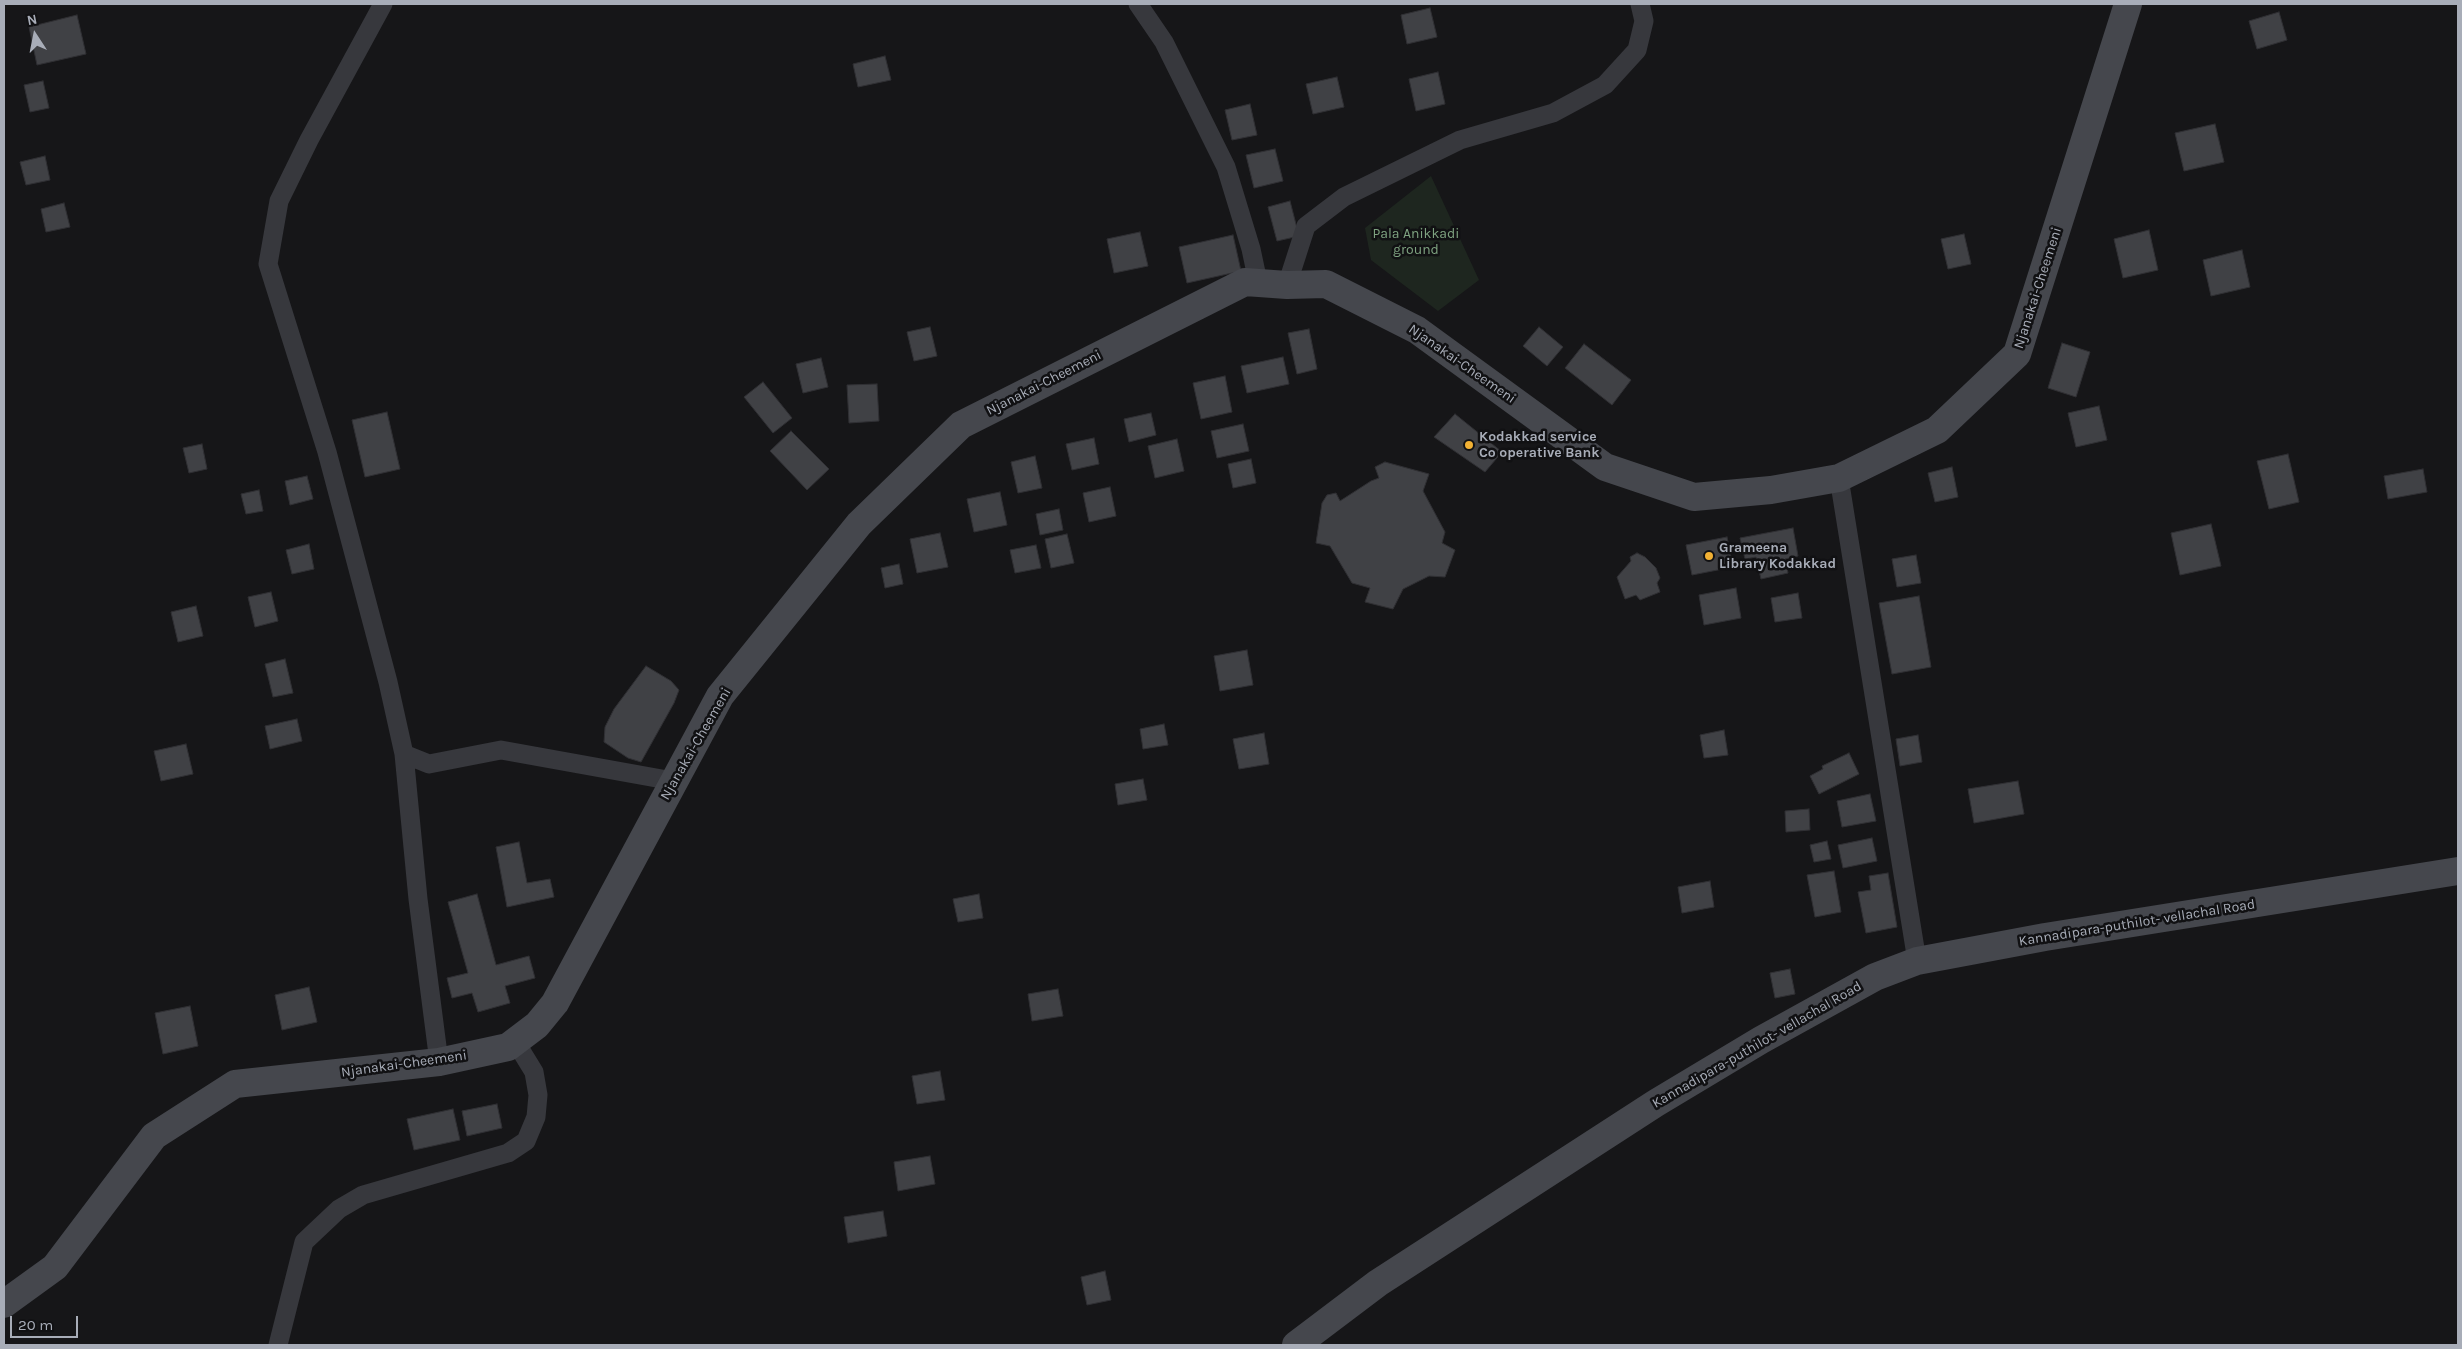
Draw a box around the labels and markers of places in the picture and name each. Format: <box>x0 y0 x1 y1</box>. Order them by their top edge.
place label: Kodakkad service Co operative Bank <box>1479 429 1600 462</box>
marker: Kodakkad service Co operative Bank <box>1463 439 1475 451</box>
place label: Grameena Library Kodakkad <box>1719 540 1836 572</box>
marker: Grameena Library Kodakkad <box>1703 550 1715 562</box>

